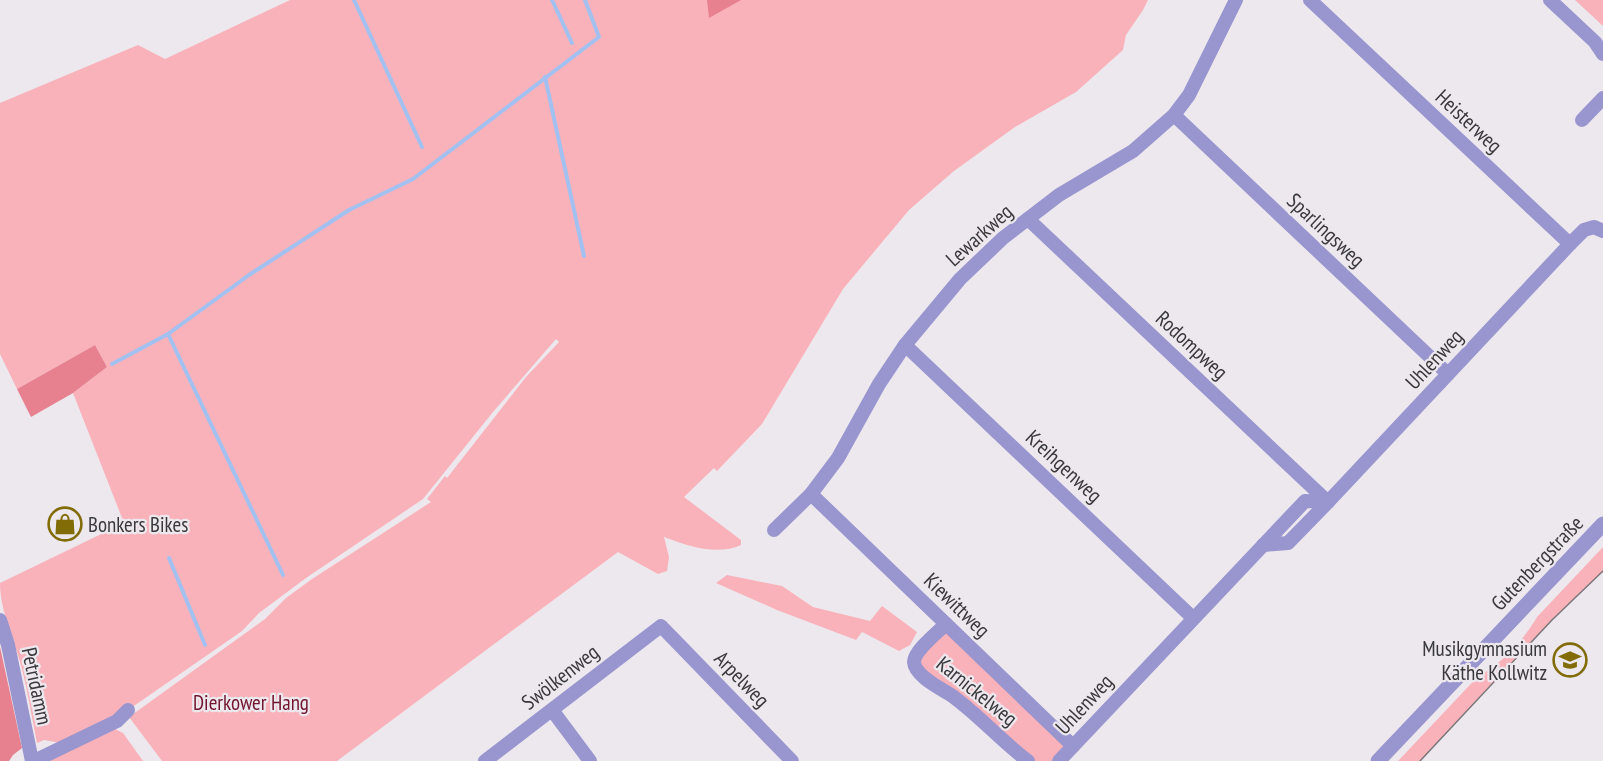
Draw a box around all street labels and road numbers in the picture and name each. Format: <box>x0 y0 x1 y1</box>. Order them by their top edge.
street label: Heisterweg <box>1430 83 1508 159</box>
street label: Sparlingsweg <box>1281 187 1371 273</box>
street label: Lewarkweg <box>940 198 1018 272</box>
street label: Rodompweg <box>1150 305 1234 385</box>
street label: Uhlenweg <box>1399 323 1469 395</box>
street label: Kreihgenweg <box>1020 424 1108 508</box>
street label: Gutenbergstraße <box>1485 510 1589 616</box>
street label: Kiewittweg <box>918 567 996 643</box>
street label: Swölkenweg <box>516 638 604 716</box>
street label: Petridamm <box>16 645 58 727</box>
street label: Arpelweg <box>709 645 775 713</box>
street label: Karnickelweg <box>931 650 1023 732</box>
street label: Uhlenweg <box>1049 668 1119 740</box>

